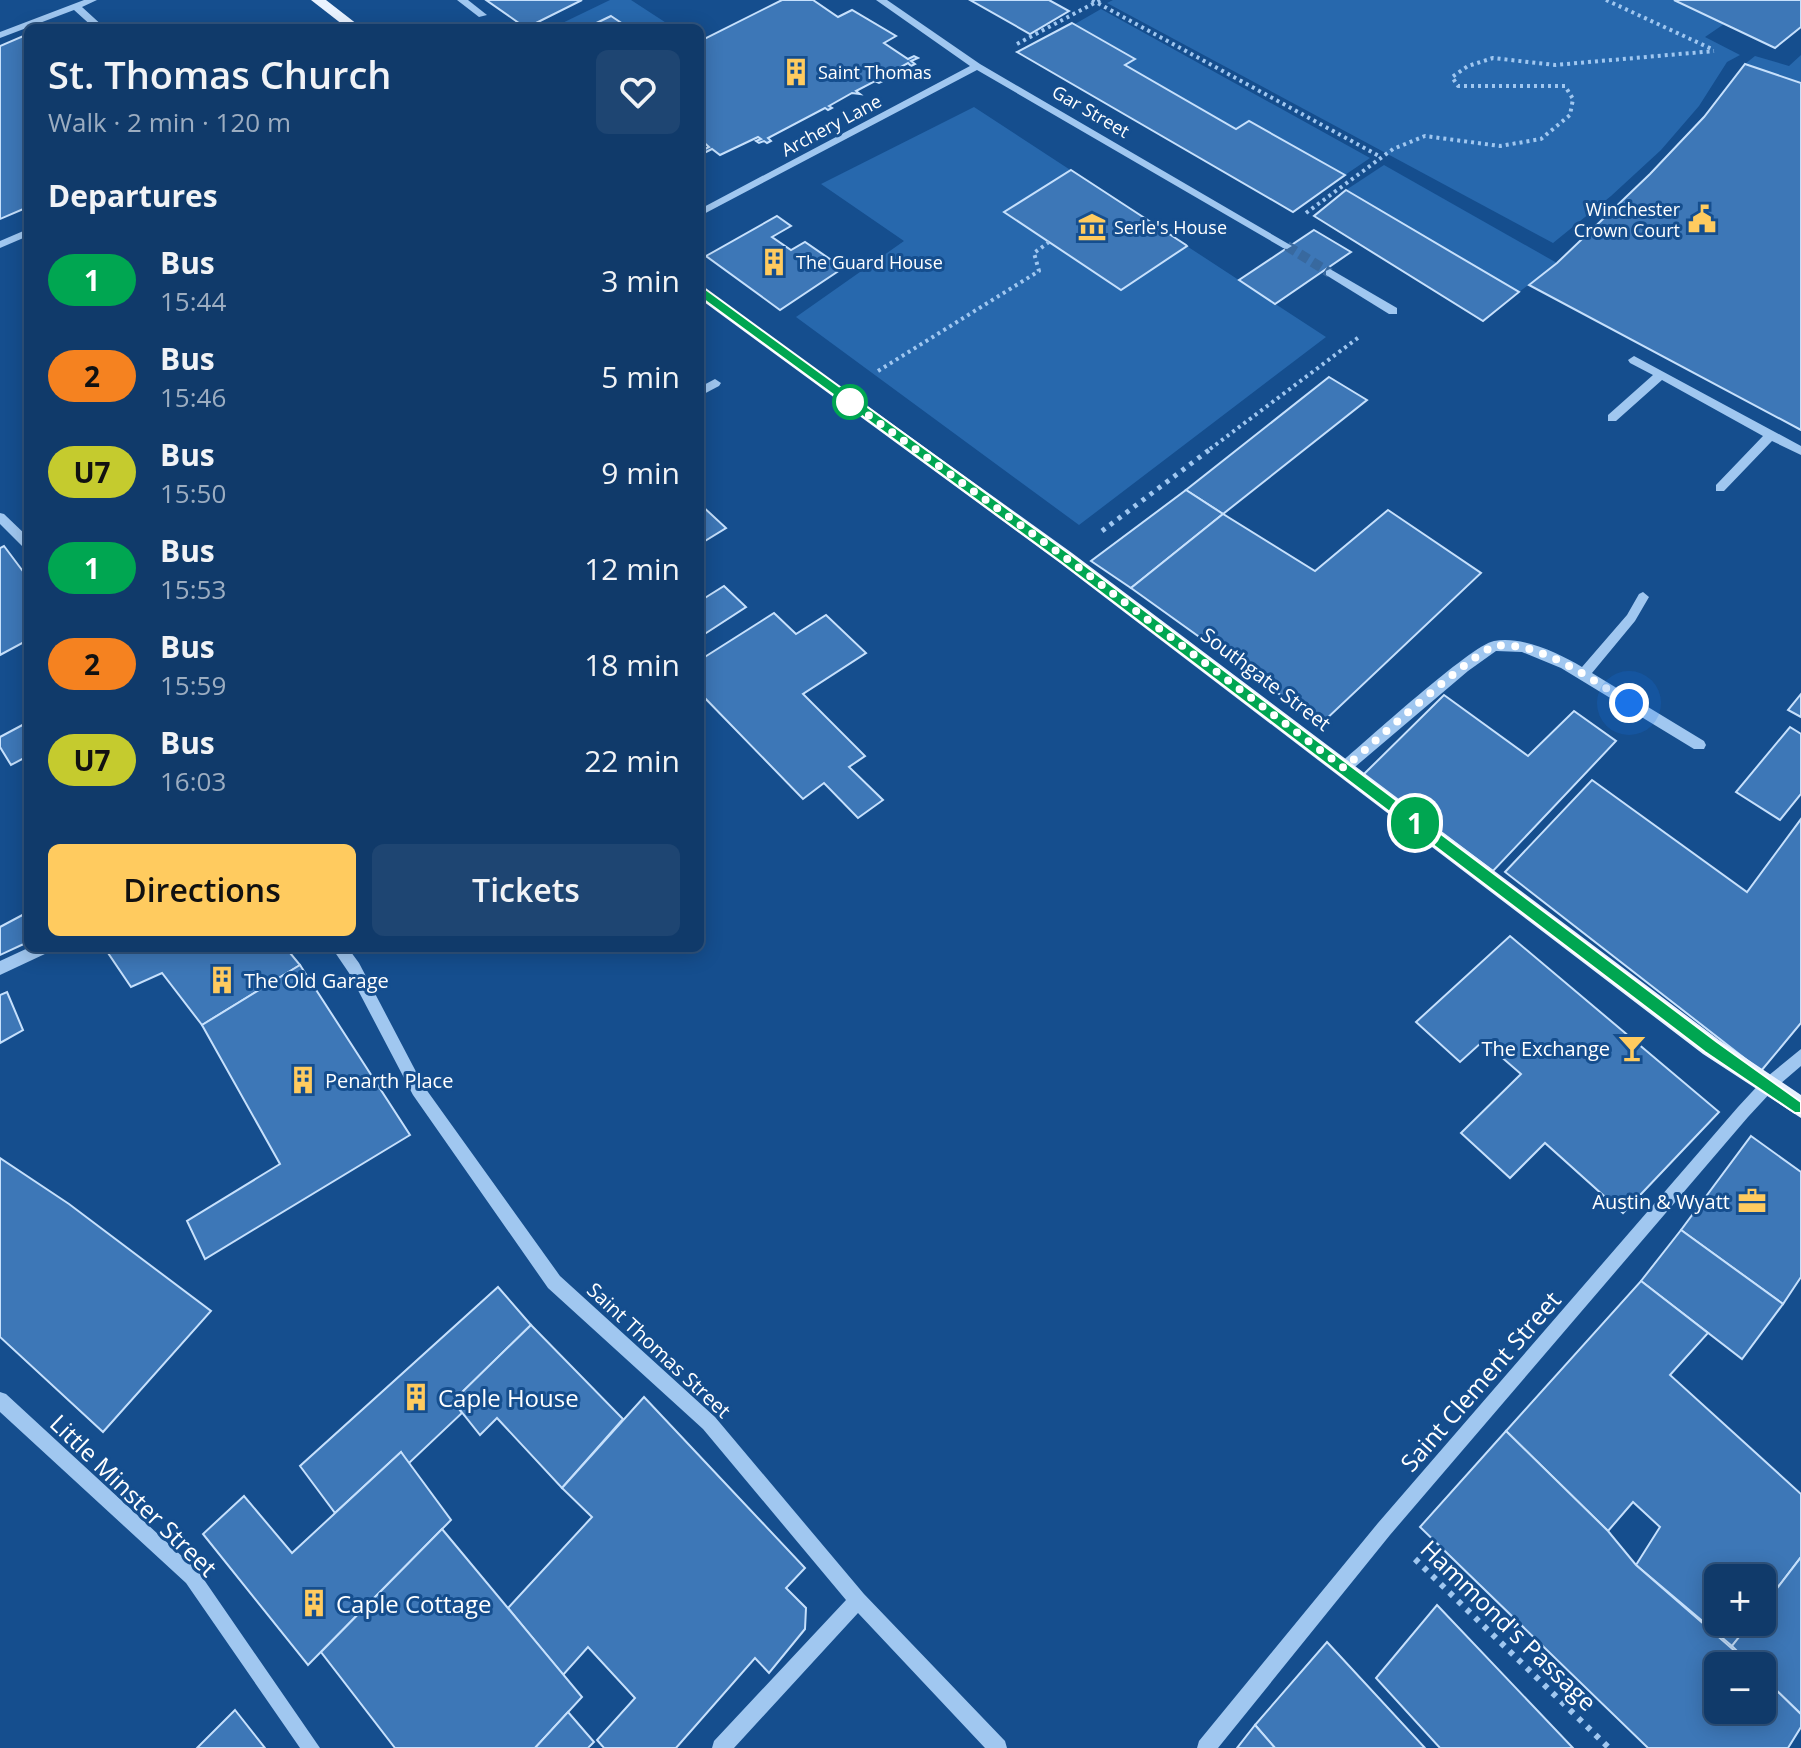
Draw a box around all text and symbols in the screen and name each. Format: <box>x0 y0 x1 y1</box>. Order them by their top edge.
text: St. Thomas Church <box>48 48 391 100</box>
button: heart <box>596 50 680 134</box>
building icon: Saint Thomas <box>781 57 811 87</box>
place label: Saint Thomas <box>818 60 932 84</box>
street label: Gar Street <box>1048 79 1134 143</box>
street label: Archery Lane <box>777 89 885 161</box>
text: Walk · 2 min · 120 m <box>48 104 291 140</box>
text: Departures <box>48 175 218 216</box>
place label: Winchester Crown Court <box>1574 197 1681 242</box>
public building icon: Winchester Crown Court <box>1687 204 1717 234</box>
museum icon: Serle's House <box>1077 212 1107 242</box>
place label: Serle's House <box>1114 215 1227 239</box>
text: Bus <box>160 242 215 283</box>
building icon: The Guard House <box>759 247 789 277</box>
place label: The Guard House <box>796 250 943 274</box>
text: 3 min <box>601 260 680 301</box>
text: 1 <box>84 261 100 299</box>
text: 15:44 <box>160 283 226 319</box>
text: Bus <box>160 338 215 379</box>
text: 5 min <box>601 356 680 397</box>
text: 2 <box>84 357 100 395</box>
text: 15:46 <box>160 379 226 415</box>
unlabelled marker <box>833 385 867 419</box>
text: Bus <box>160 434 215 475</box>
text: 9 min <box>601 452 680 493</box>
text: U7 <box>73 453 111 491</box>
text: 15:50 <box>160 475 226 511</box>
text: Bus <box>160 530 215 571</box>
text: 12 min <box>584 548 680 589</box>
text: 1 <box>84 549 100 587</box>
text: 15:53 <box>160 571 226 607</box>
street label: Southgate Street <box>1196 621 1336 737</box>
text: Bus <box>160 626 215 667</box>
text: 18 min <box>584 644 680 685</box>
text: 2 <box>84 645 100 683</box>
text: 15:59 <box>160 667 226 703</box>
your location <box>1609 683 1649 723</box>
text: Bus <box>160 722 215 763</box>
text: 22 min <box>584 740 680 781</box>
text: U7 <box>73 741 111 779</box>
text: 16:03 <box>160 763 226 799</box>
line badge: 1 <box>1389 797 1441 849</box>
text: 1 <box>1407 804 1423 842</box>
button: Directions <box>48 844 356 936</box>
button: Tickets <box>372 844 680 936</box>
building icon: The Old Garage <box>207 965 237 995</box>
place label: The Old Garage <box>244 967 389 994</box>
bar icon: The Exchange <box>1617 1033 1647 1063</box>
place label: The Exchange <box>1481 1035 1610 1062</box>
building icon: Penarth Place <box>288 1065 318 1095</box>
place label: Penarth Place <box>325 1067 453 1094</box>
office icon: Austin & Wyatt <box>1737 1186 1767 1216</box>
place label: Austin & Wyatt <box>1592 1188 1730 1215</box>
street label: Saint Thomas Street <box>581 1276 737 1424</box>
street label: Saint Clement Street <box>1392 1284 1568 1478</box>
place label: Caple House <box>438 1381 579 1414</box>
building icon: Caple House <box>401 1382 431 1412</box>
street label: Little Minster Street <box>43 1407 225 1583</box>
street label: Hammond's Passage <box>1414 1532 1604 1718</box>
map controls <box>1704 1564 1776 1724</box>
button: + <box>1704 1564 1776 1636</box>
place label: Caple Cottage <box>336 1587 491 1620</box>
building icon: Caple Cottage <box>299 1588 329 1618</box>
button: − <box>1704 1652 1776 1724</box>

